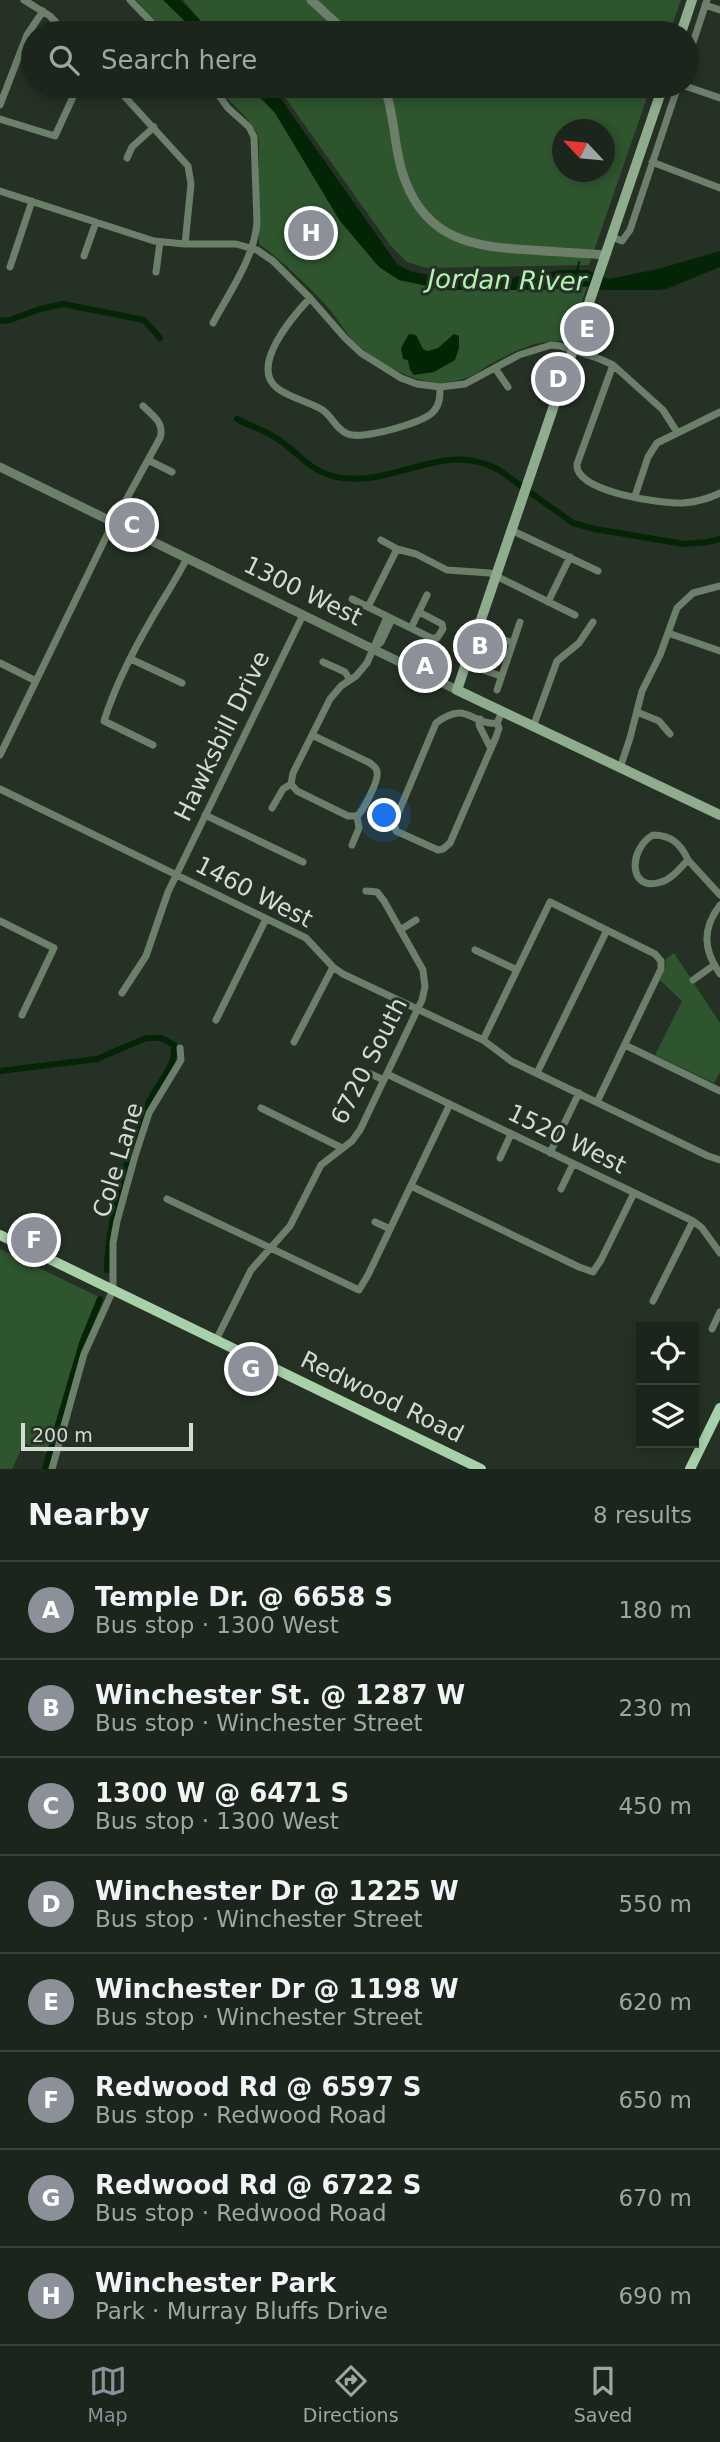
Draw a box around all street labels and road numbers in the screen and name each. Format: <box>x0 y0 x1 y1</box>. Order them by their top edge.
street label: 1300 West <box>239 550 367 632</box>
street label: Hawksbill Drive <box>169 646 275 826</box>
street label: 1460 West <box>191 851 317 933</box>
street label: 6720 South <box>325 993 413 1129</box>
street label: 1520 West <box>503 1098 631 1180</box>
street label: Cole Lane <box>87 1099 149 1221</box>
street label: Redwood Road <box>296 1345 468 1449</box>

